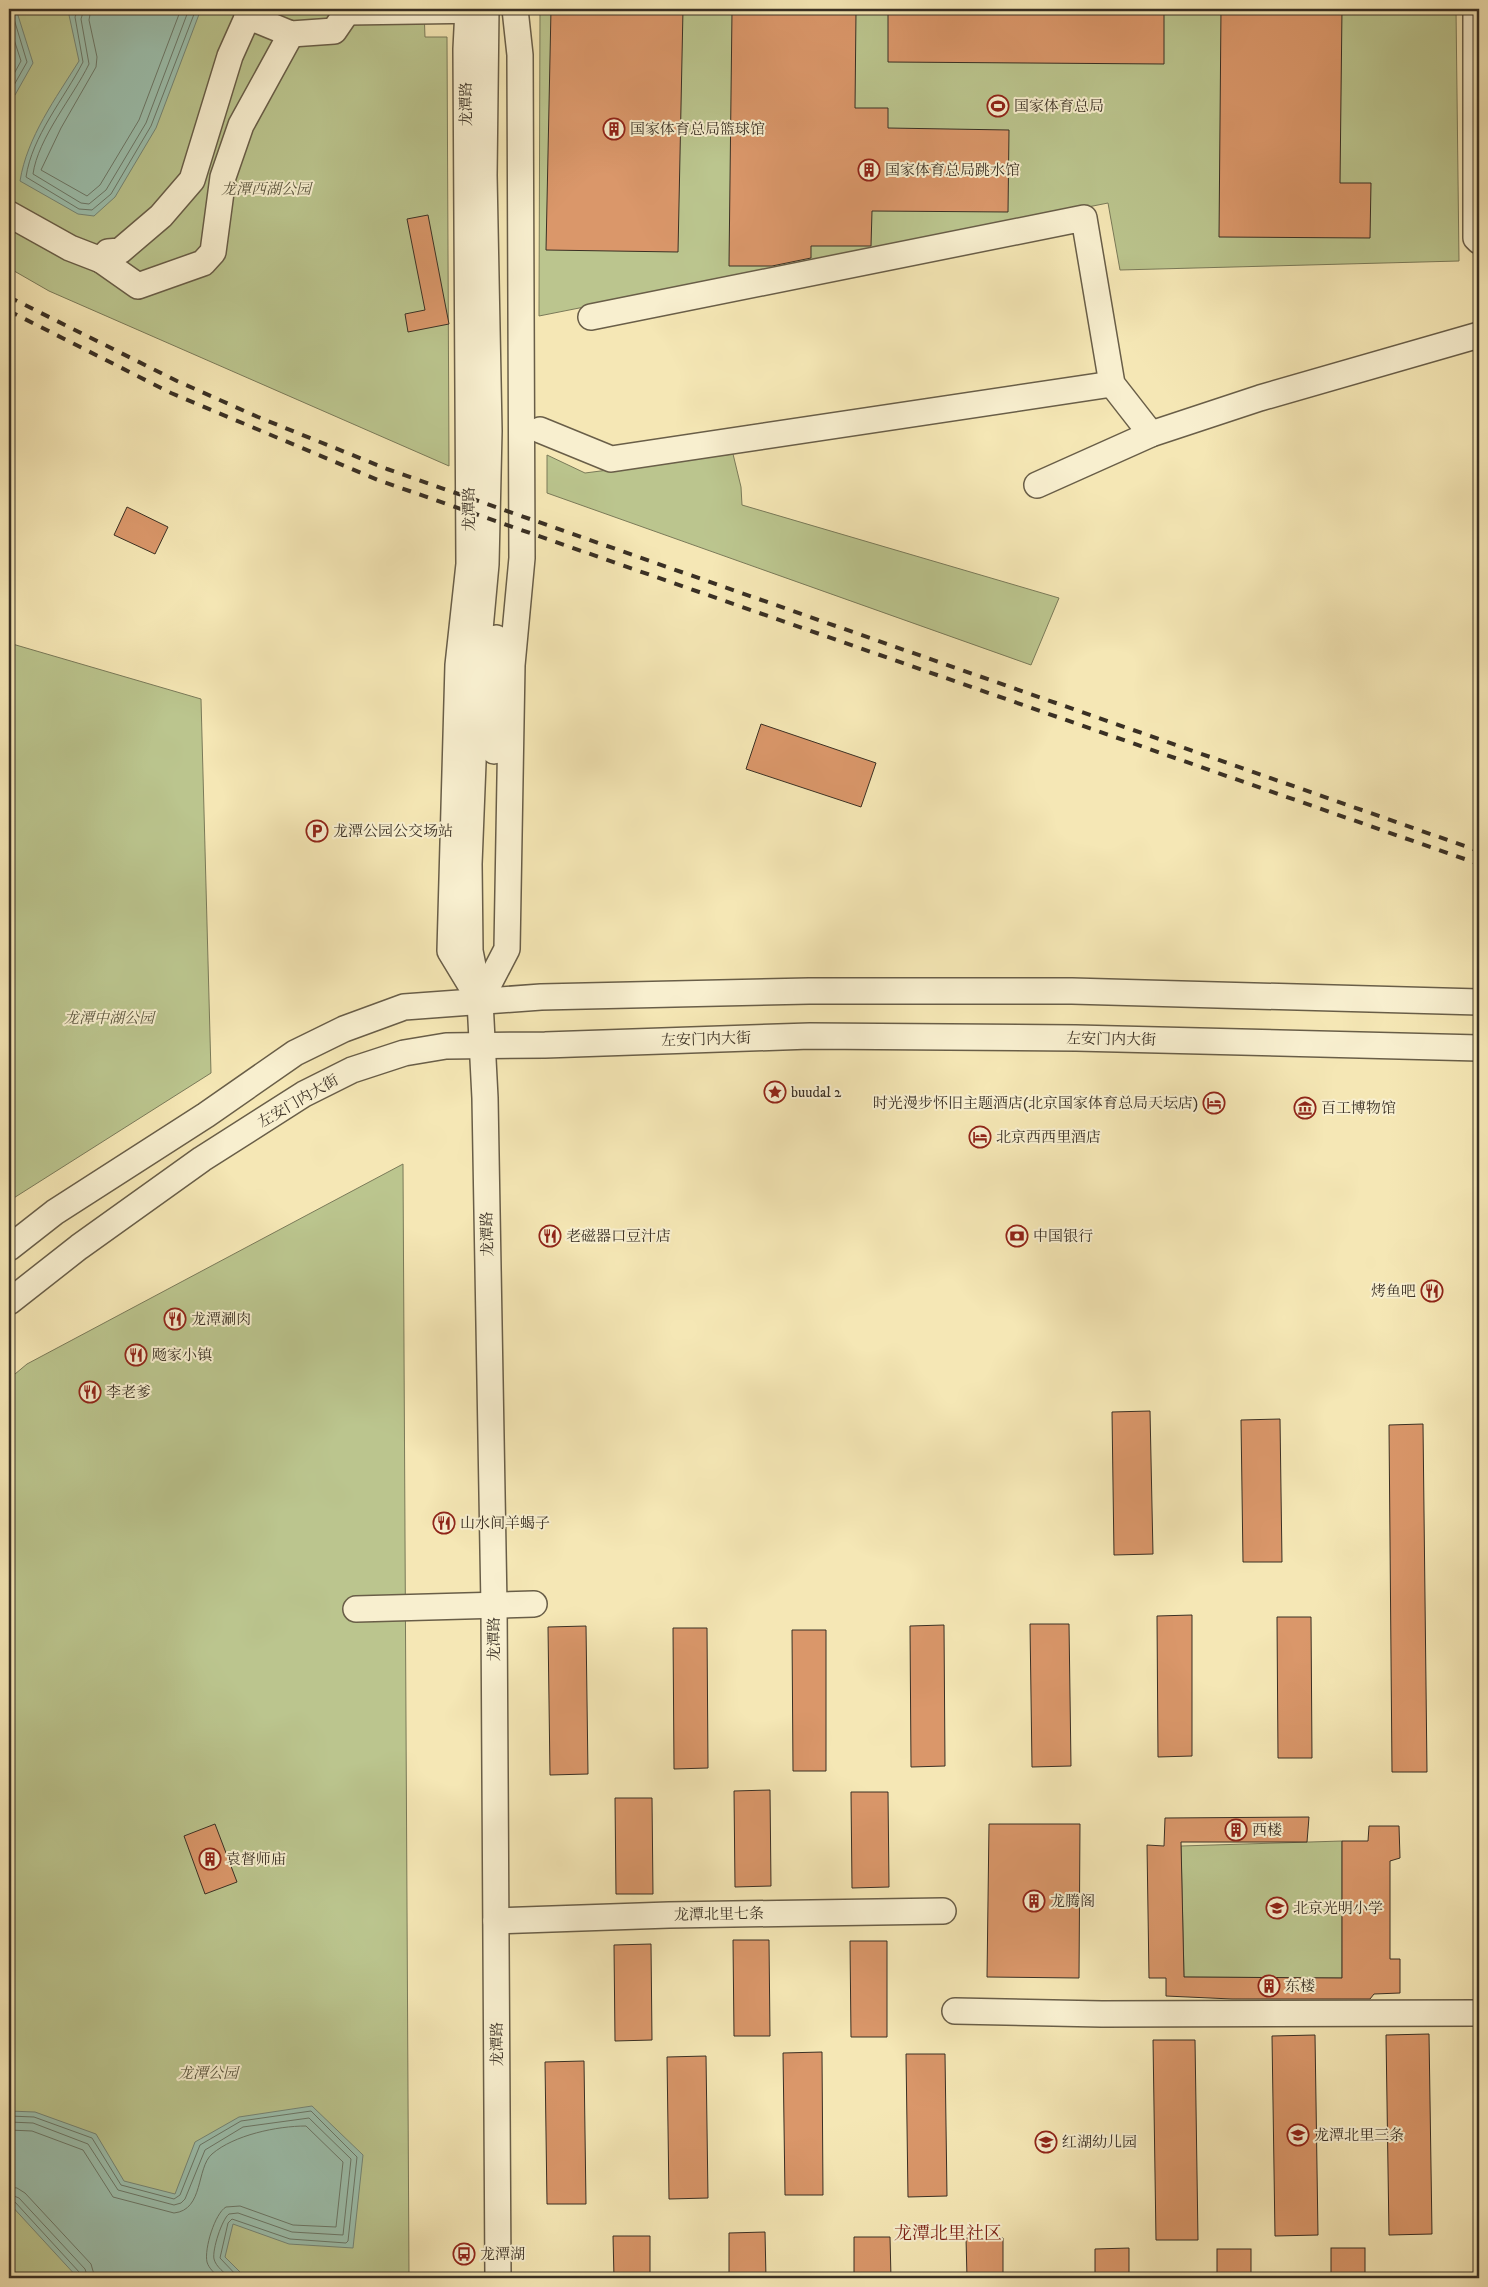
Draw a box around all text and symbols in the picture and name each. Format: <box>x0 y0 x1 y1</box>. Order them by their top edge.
street label: 龙潭路 <box>457 81 476 127</box>
sports icon: 国家体育总局 <box>986 94 1010 118</box>
place label: 国家体育总局 <box>1014 97 1104 116</box>
building icon: 国家体育总局篮球馆 <box>602 117 626 141</box>
place label: 国家体育总局篮球馆 <box>630 120 765 139</box>
building icon: 国家体育总局跳水馆 <box>857 158 881 182</box>
place label: 国家体育总局跳水馆 <box>885 161 1020 180</box>
park label: 龙潭西湖公园 <box>221 180 313 199</box>
street label: 龙潭路 <box>460 486 479 532</box>
parking icon: 龙潭公园公交场站 <box>305 819 329 843</box>
place label: 龙潭公园公交场站 <box>333 822 453 841</box>
park label: 龙潭中湖公园 <box>64 1009 156 1028</box>
street label: 左安门内大街 <box>661 1028 751 1051</box>
street label: 左安门内大街 <box>1066 1029 1156 1050</box>
street label: 左安门内大街 <box>255 1071 342 1132</box>
place icon: buudal 2 <box>763 1080 787 1104</box>
place label: buudal 2 <box>791 1083 842 1102</box>
hotel icon: 时光漫步怀旧主题酒店(北京国家体育总局天坛店) <box>1202 1091 1226 1115</box>
place label: 时光漫步怀旧主题酒店(北京国家体育总局天坛店) <box>873 1094 1198 1113</box>
museum icon: 百工博物馆 <box>1293 1096 1317 1120</box>
place label: 百工博物馆 <box>1321 1099 1396 1118</box>
hotel icon: 北京西西里酒店 <box>968 1125 992 1149</box>
place label: 北京西西里酒店 <box>996 1128 1101 1147</box>
street label: 龙潭路 <box>478 1211 497 1257</box>
restaurant icon: 老磁器口豆汁店 <box>538 1224 562 1248</box>
bank icon: 中国银行 <box>1005 1224 1029 1248</box>
place label: 老磁器口豆汁店 <box>566 1227 671 1246</box>
place label: 中国银行 <box>1033 1227 1093 1246</box>
restaurant icon: 烤鱼吧 <box>1420 1279 1444 1303</box>
place label: 烤鱼吧 <box>1371 1282 1416 1301</box>
restaurant icon: 龙潭涮肉 <box>163 1307 187 1331</box>
place label: 龙潭涮肉 <box>191 1310 251 1329</box>
restaurant icon: 飏家小镇 <box>124 1343 148 1367</box>
place label: 飏家小镇 <box>152 1346 212 1365</box>
restaurant icon: 李老爹 <box>78 1380 102 1404</box>
place label: 李老爹 <box>106 1383 151 1402</box>
restaurant icon: 山水间羊蝎子 <box>432 1511 456 1535</box>
place label: 山水间羊蝎子 <box>460 1514 550 1533</box>
street label: 龙潭路 <box>485 1616 504 1662</box>
building icon: 西楼 <box>1224 1818 1248 1842</box>
place label: 西楼 <box>1252 1821 1282 1840</box>
building icon: 袁督师庙 <box>198 1847 222 1871</box>
place label: 袁督师庙 <box>226 1850 286 1869</box>
building icon: 龙腾阁 <box>1022 1889 1046 1913</box>
place label: 龙腾阁 <box>1050 1892 1095 1911</box>
school or university icon: 北京光明小学 <box>1265 1896 1289 1920</box>
place label: 北京光明小学 <box>1293 1899 1383 1918</box>
street label: 龙潭北里七条 <box>674 1904 764 1925</box>
building icon: 东楼 <box>1257 1974 1281 1998</box>
place label: 东楼 <box>1285 1977 1315 1996</box>
street label: 龙潭路 <box>488 2021 507 2067</box>
park label: 龙潭公园 <box>178 2064 240 2083</box>
school or university icon: 龙潭北里三条 <box>1286 2123 1310 2147</box>
place label: 龙潭北里三条 <box>1314 2126 1404 2145</box>
school or university icon: 红湖幼儿园 <box>1034 2130 1058 2154</box>
place label: 红湖幼儿园 <box>1062 2133 1137 2152</box>
district label: 龙潭北里社区 <box>894 2223 1002 2245</box>
bus stop icon: 龙潭湖 <box>452 2242 476 2266</box>
place label: 龙潭湖 <box>480 2245 525 2264</box>

